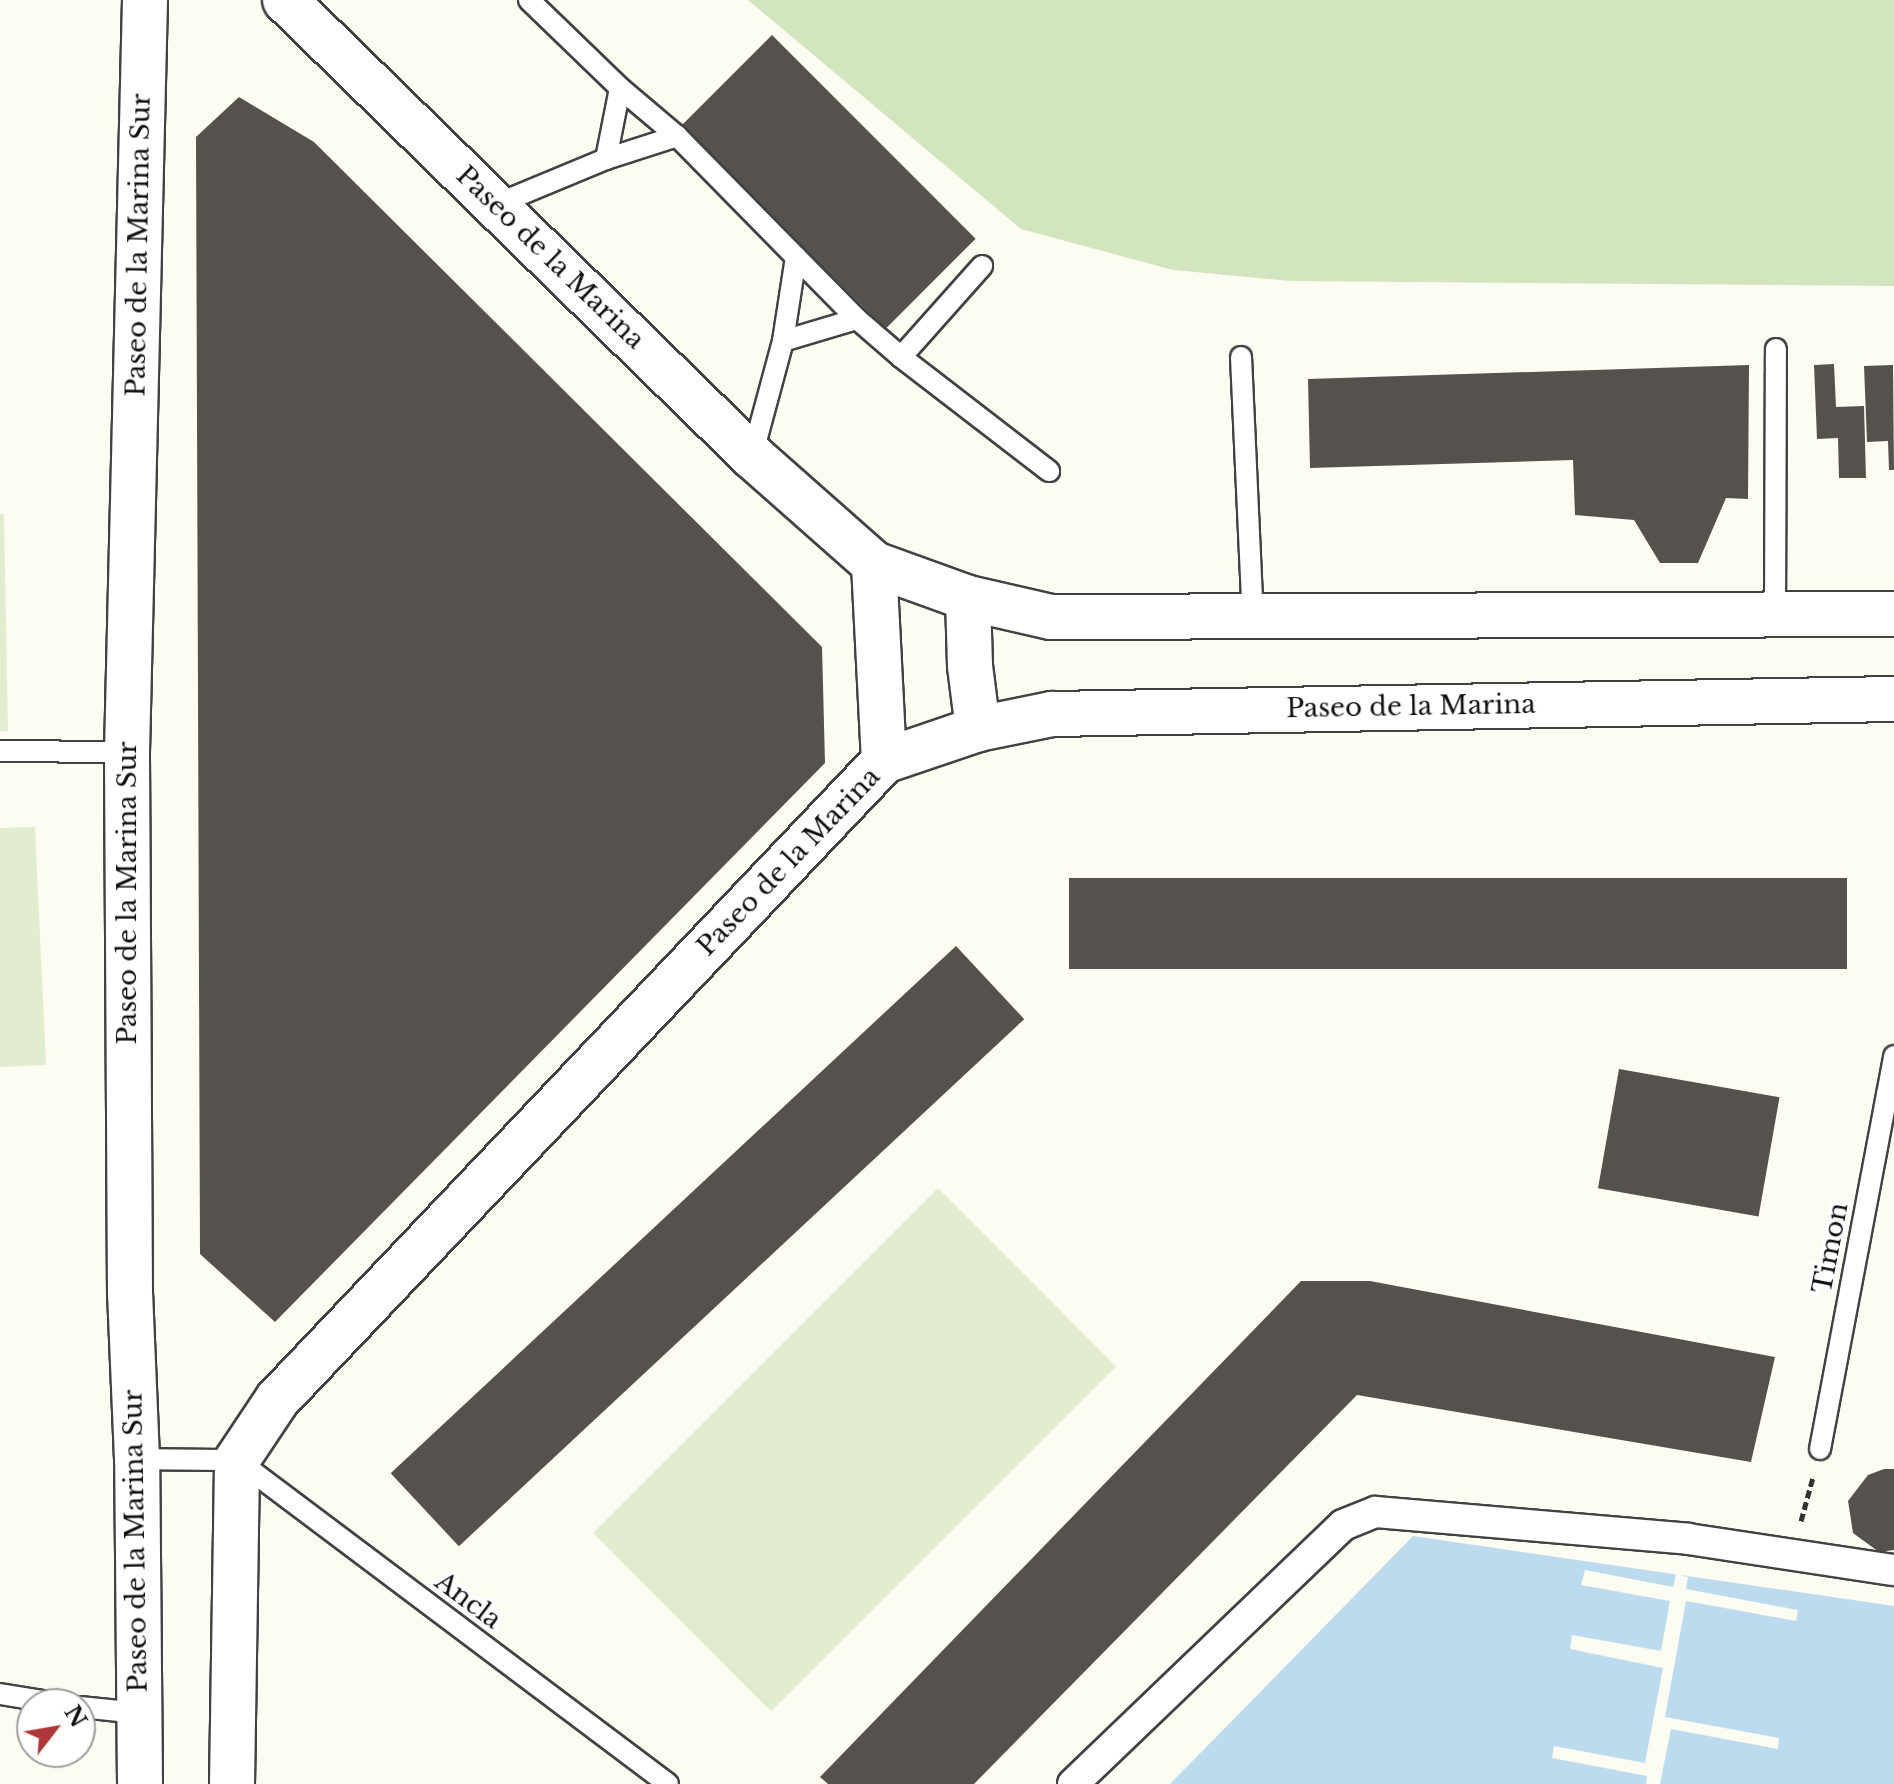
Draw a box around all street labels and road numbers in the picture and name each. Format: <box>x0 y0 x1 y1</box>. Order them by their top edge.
street label: Paseo de la Marina Sur <box>121 93 157 397</box>
street label: Paseo de la Marina <box>449 160 651 356</box>
street label: Paseo de la Marina <box>1286 689 1536 725</box>
street label: Paseo de la Marina Sur <box>112 741 144 1045</box>
street label: Paseo de la Marina <box>691 761 887 963</box>
street label: Timon <box>1807 1200 1855 1296</box>
street label: Paseo de la Marina Sur <box>118 1389 154 1693</box>
street label: Ancla <box>429 1566 507 1636</box>

